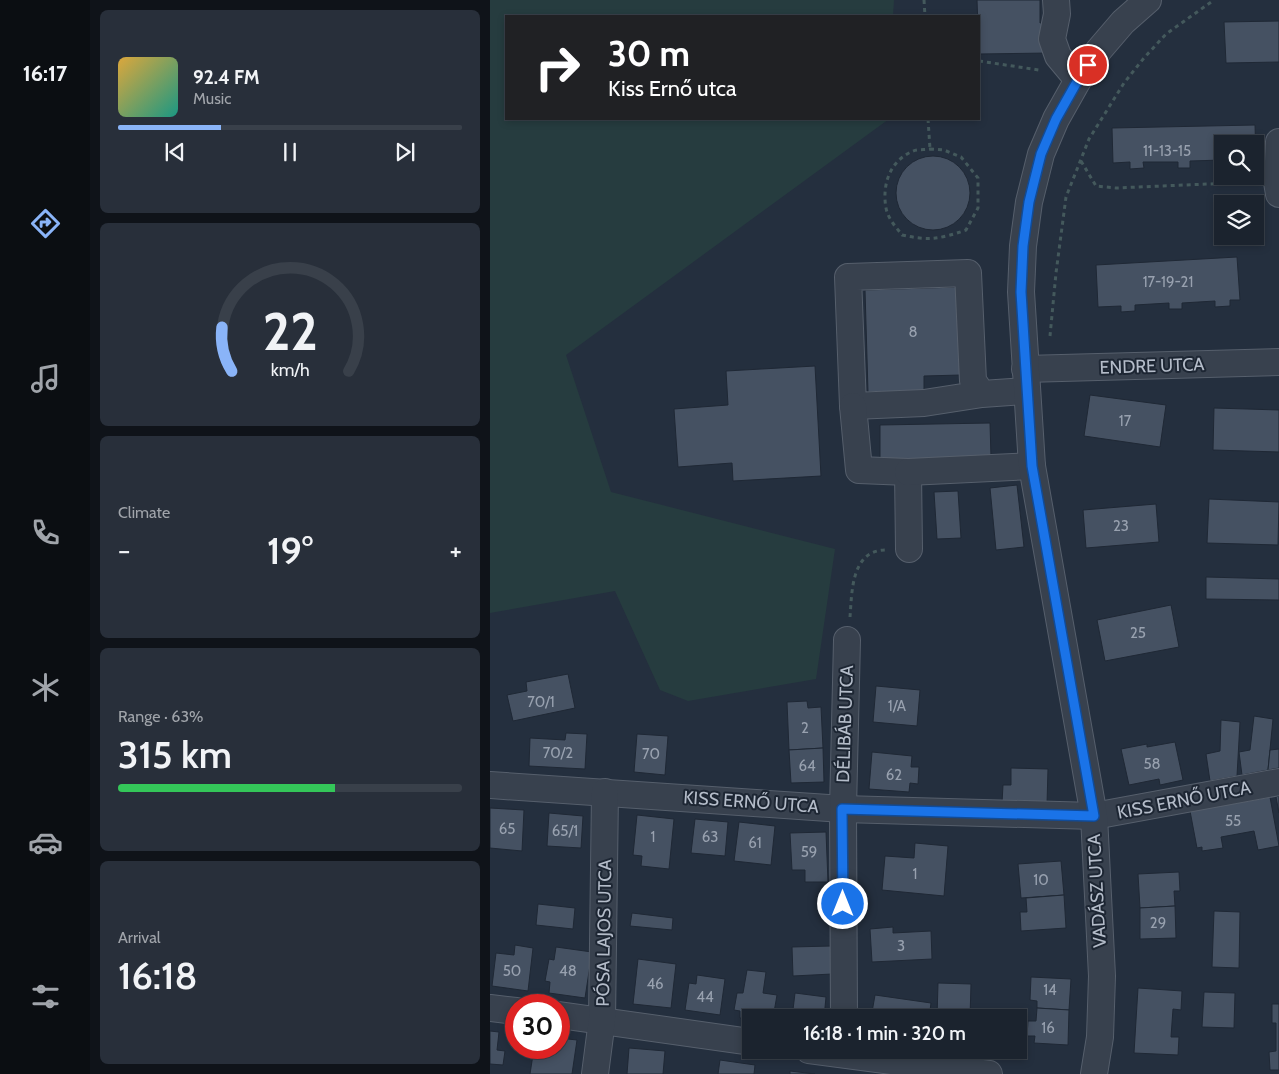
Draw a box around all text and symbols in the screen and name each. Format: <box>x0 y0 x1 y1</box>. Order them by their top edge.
text: 30 m <box>608 32 690 75</box>
icon: right <box>525 35 590 100</box>
pin <box>1067 44 1109 86</box>
icon: arrive <box>1074 51 1102 79</box>
text: 16:17 <box>23 60 67 87</box>
text: 92.4 FM <box>193 66 260 89</box>
text: Kiss Ernő utca <box>608 75 737 102</box>
text: Music <box>193 89 231 108</box>
map controls <box>1214 135 1264 245</box>
button: search <box>1214 135 1264 185</box>
icon: previous <box>161 138 189 166</box>
icon: pause <box>276 138 304 166</box>
icon: next <box>391 138 419 166</box>
house number: 11-13-15 <box>1143 142 1191 160</box>
button: layers <box>1214 195 1264 245</box>
icon: directions <box>28 206 63 241</box>
house number: 17-19-21 <box>1143 273 1193 291</box>
text: 22 <box>262 300 318 363</box>
house number: 8 <box>908 323 918 341</box>
street label: ENDRE UTCA <box>1099 353 1205 379</box>
text: km/h <box>270 359 310 380</box>
icon: music <box>28 361 63 396</box>
house number: 17 <box>1119 412 1132 430</box>
text: Climate <box>118 503 170 522</box>
icon: phone <box>28 515 63 550</box>
house number: 23 <box>1113 517 1129 535</box>
text: 19° <box>267 527 313 574</box>
text: − <box>118 533 130 567</box>
text: + <box>450 533 462 567</box>
house number: 25 <box>1130 624 1146 642</box>
street label: DÉLIBÁB UTCA <box>832 665 858 783</box>
icon: climate <box>28 670 63 705</box>
house number: 70/1 <box>527 693 555 711</box>
house number: 1/A <box>888 697 907 715</box>
text: Range · 63% <box>118 707 204 726</box>
house number: 2 <box>801 719 809 737</box>
text: 315 km <box>118 731 232 778</box>
house number: 70/2 <box>543 744 573 762</box>
house number: 70 <box>642 745 660 763</box>
house number: 58 <box>1143 755 1161 773</box>
house number: 64 <box>798 757 816 775</box>
house number: 62 <box>886 766 902 784</box>
street label: KISS ERNŐ UTCA <box>1115 776 1253 824</box>
street label: KISS ERNŐ UTCA <box>683 786 819 818</box>
house number: 55 <box>1225 812 1241 830</box>
house number: 65 <box>499 820 515 838</box>
house number: 65/1 <box>552 822 578 840</box>
icon: car <box>28 825 63 860</box>
house number: 1 <box>651 828 655 846</box>
house number: 63 <box>702 828 718 846</box>
house number: 61 <box>748 834 762 852</box>
street label: VADÁSZ UTCA <box>1083 834 1111 948</box>
house number: 59 <box>801 843 817 861</box>
street label: PÓSA LAJOS UTCA <box>592 859 616 1007</box>
house number: 1 <box>913 865 917 883</box>
house number: 10 <box>1033 871 1049 889</box>
position arrow <box>816 877 868 929</box>
house number: 29 <box>1150 914 1166 932</box>
text: Arrival <box>118 928 161 947</box>
house number: 3 <box>897 937 905 955</box>
text: 16:18 <box>118 952 198 999</box>
house number: 50 <box>503 962 521 980</box>
house number: 48 <box>559 962 577 980</box>
house number: 46 <box>646 975 664 993</box>
icon: filters <box>28 979 63 1014</box>
house number: 14 <box>1043 981 1057 999</box>
house number: 44 <box>696 988 714 1006</box>
speed limit sign: 30 <box>505 994 570 1059</box>
house number: 16 <box>1041 1019 1055 1037</box>
text: 16:18 · 1 min · 320 m <box>803 1022 966 1045</box>

